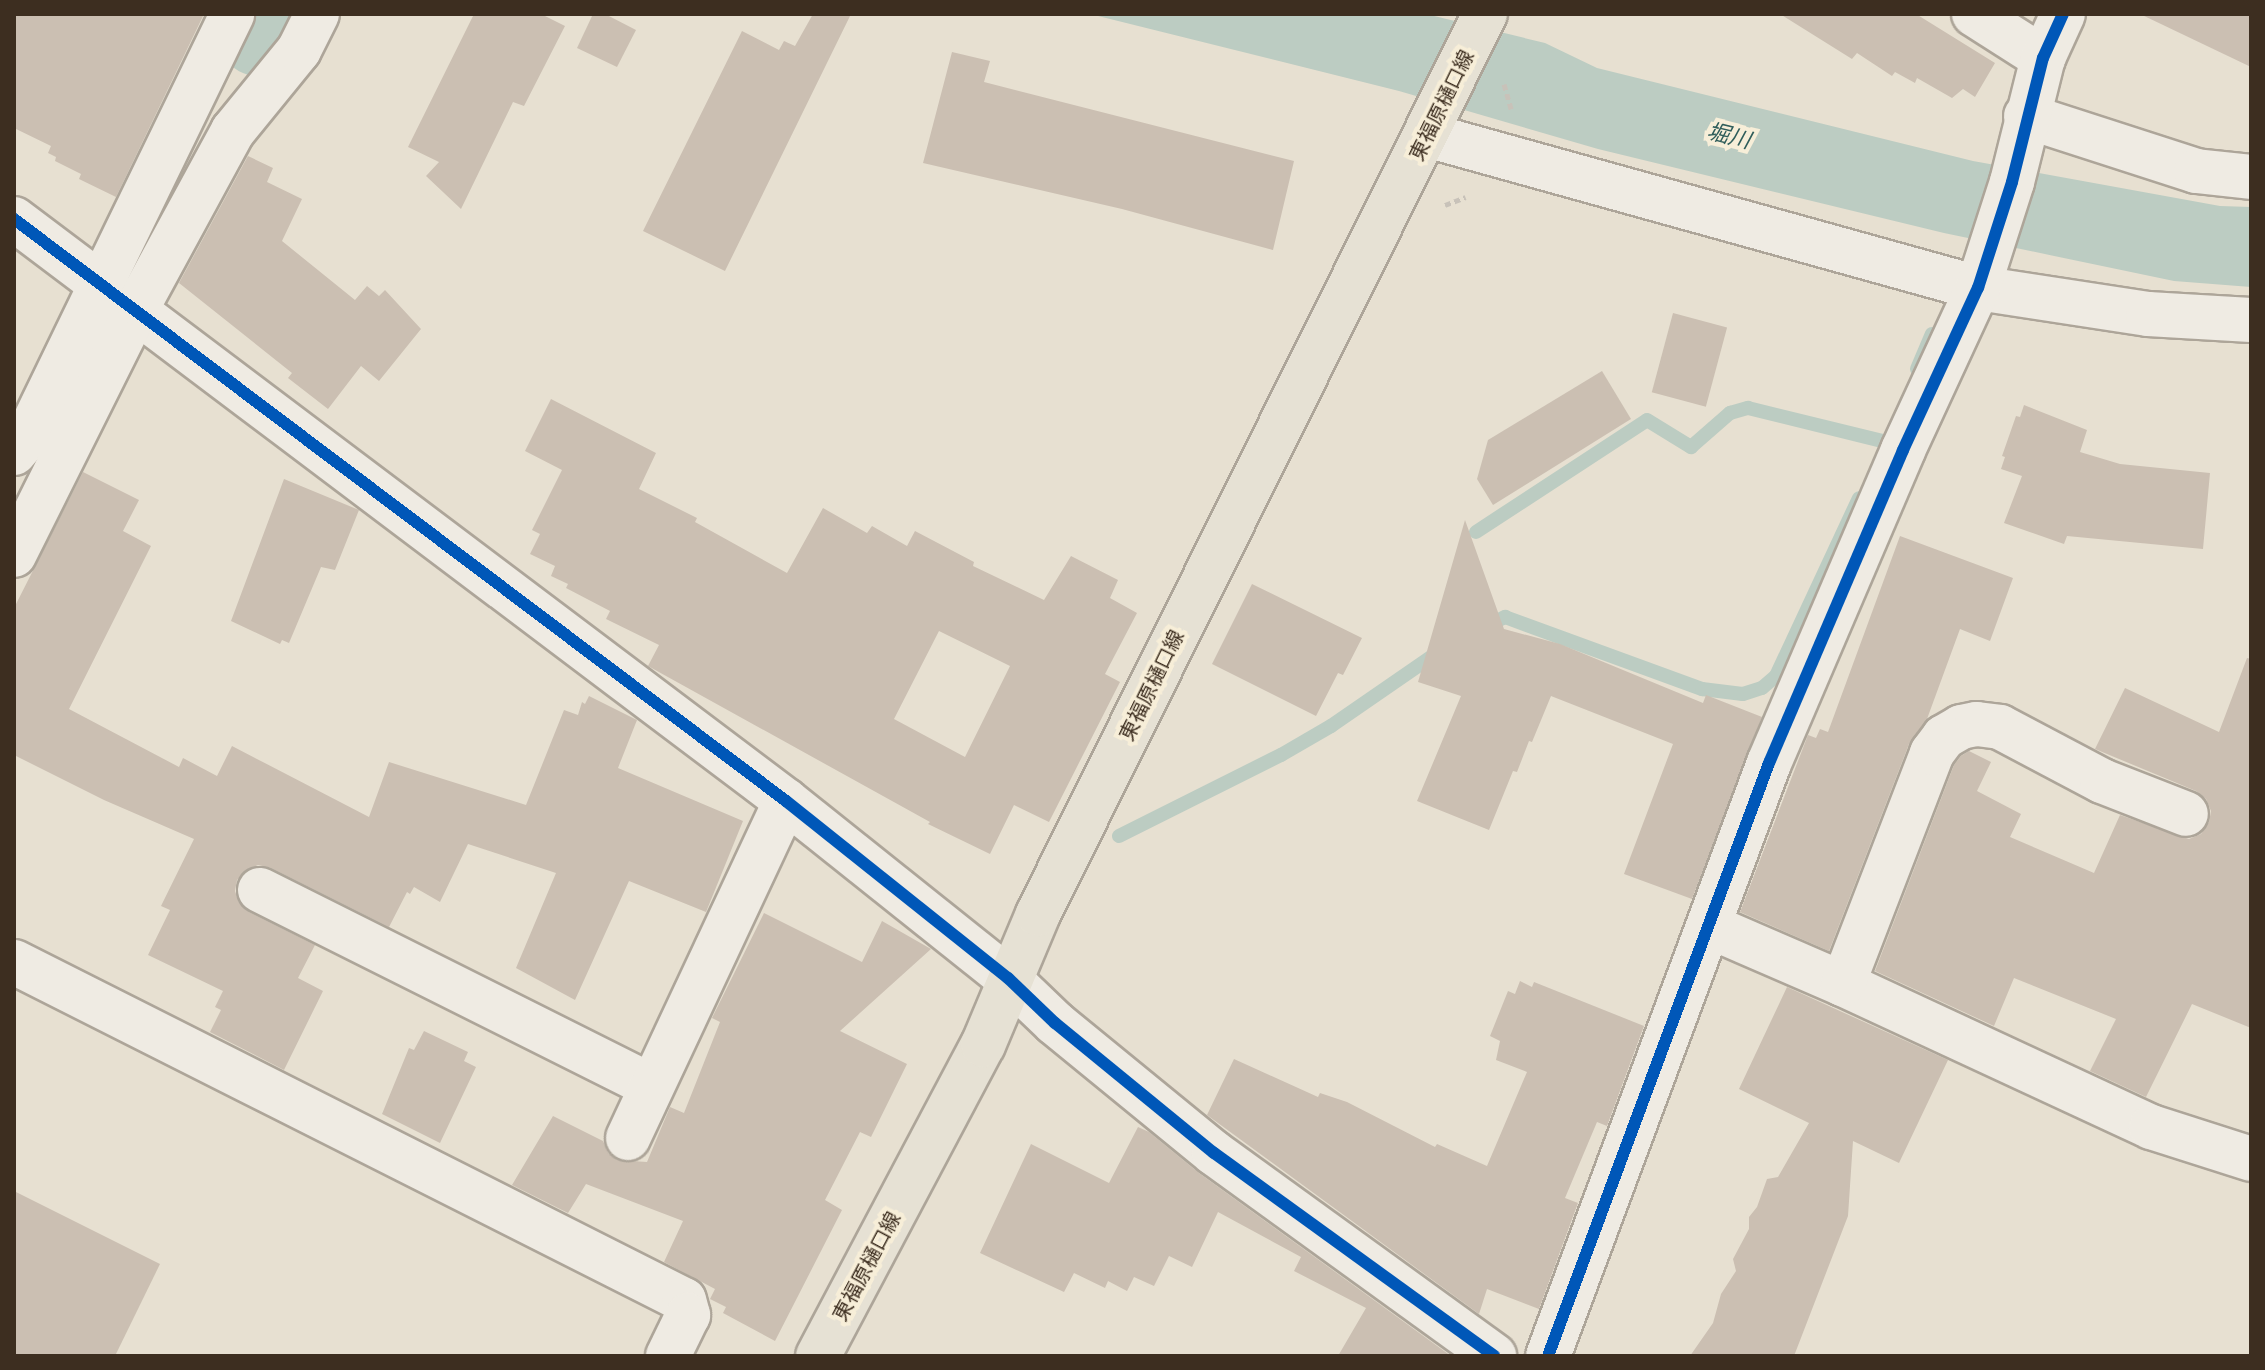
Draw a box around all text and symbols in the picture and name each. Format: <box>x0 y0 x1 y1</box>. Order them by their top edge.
street label: 東福原樋口線 <box>1404 46 1478 164</box>
water label: 堀川 <box>1704 117 1754 153</box>
street label: 東福原樋口線 <box>1114 626 1188 744</box>
street label: 東福原樋口線 <box>827 1207 905 1325</box>

